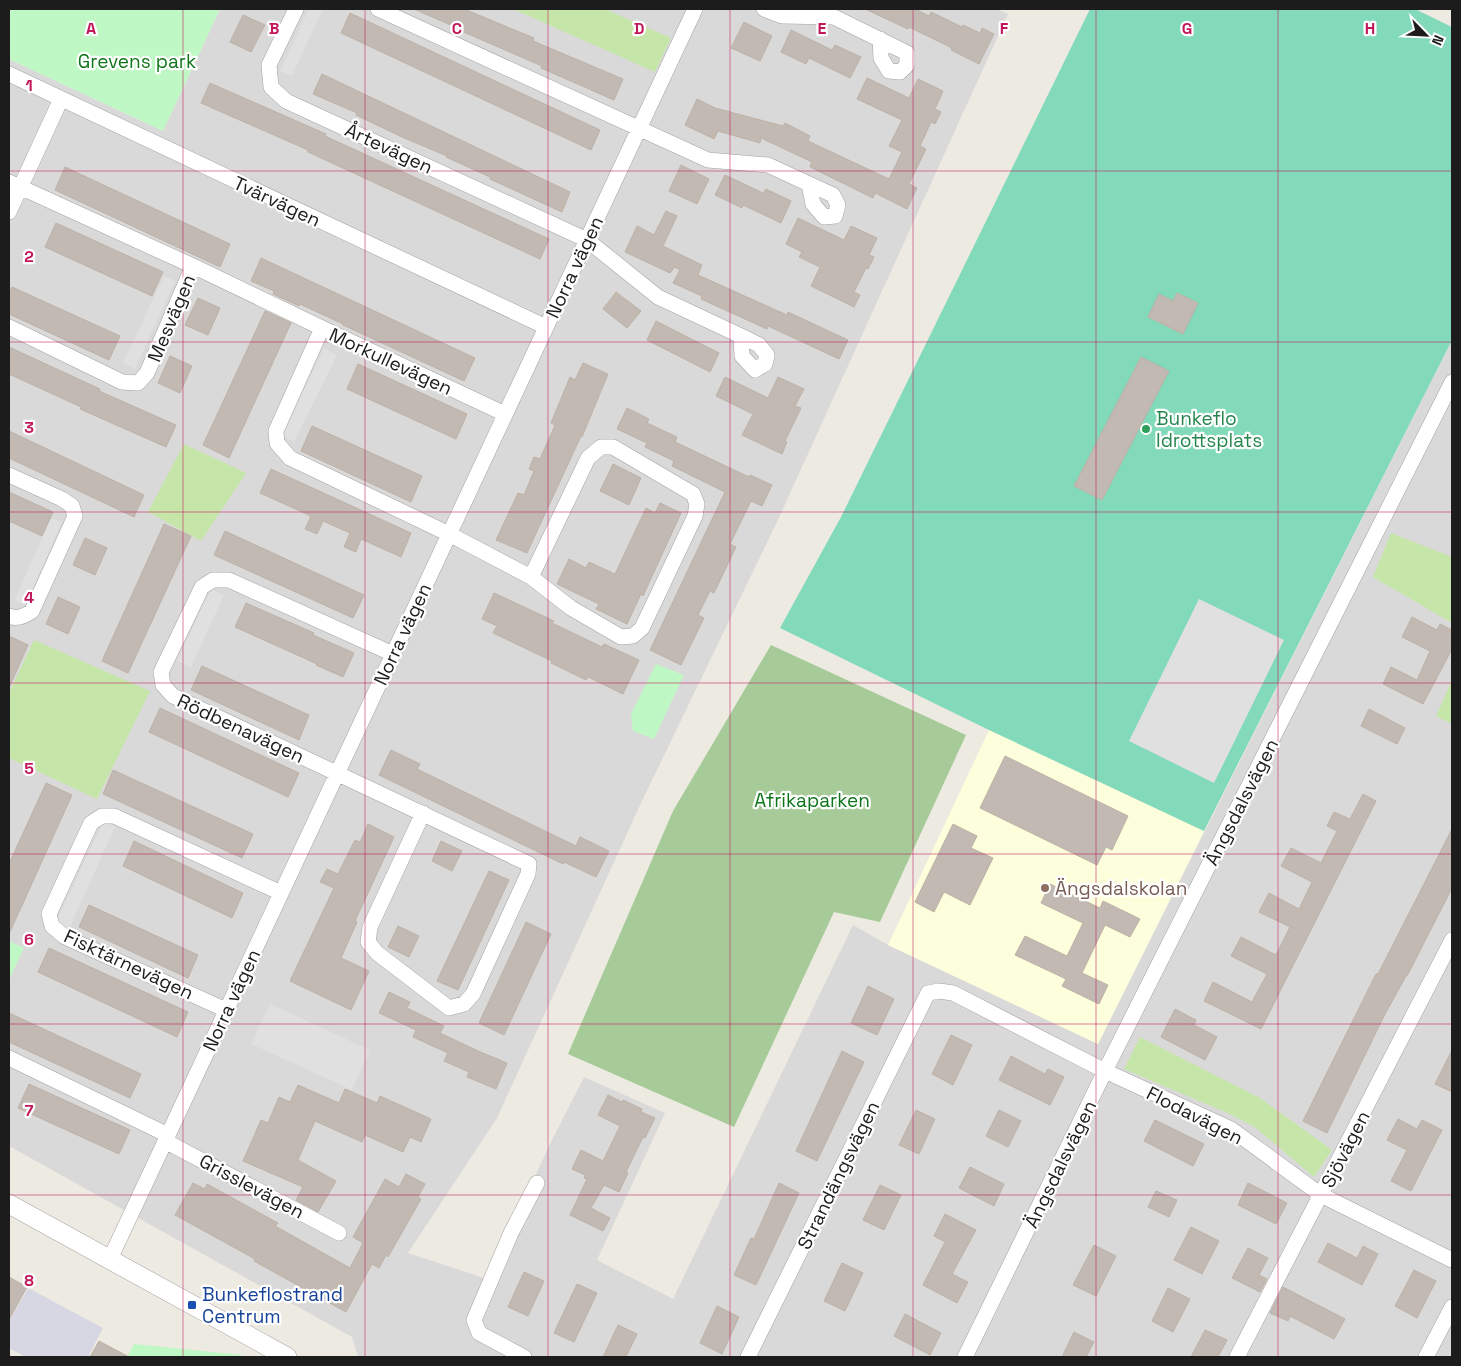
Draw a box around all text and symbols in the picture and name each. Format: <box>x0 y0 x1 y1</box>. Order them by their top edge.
north arrow <box>1401 10 1451 60</box>
text: A <box>86 18 96 39</box>
text: B <box>269 18 279 39</box>
text: C <box>452 18 462 39</box>
text: D <box>634 18 644 39</box>
text: E <box>818 18 827 39</box>
text: F <box>1000 18 1009 39</box>
text: G <box>1182 18 1192 39</box>
text: H <box>1365 18 1375 39</box>
text: N <box>1428 32 1448 48</box>
park label: Grevens park <box>78 49 196 74</box>
text: 1 <box>25 75 33 96</box>
street label: Årtevägen <box>341 117 437 180</box>
street label: Tvärvägen <box>229 170 324 233</box>
street label: Norra vägen <box>540 212 609 322</box>
text: 2 <box>24 246 34 267</box>
street label: Mesvägen <box>142 270 201 366</box>
street label: Morkullevägen <box>325 322 456 401</box>
place label: Bunkeflo Idrottsplats <box>1156 406 1262 453</box>
text: 3 <box>24 417 34 438</box>
marker: Bunkeflo Idrottsplats <box>1140 423 1152 435</box>
street label: Norra vägen <box>368 579 437 689</box>
text: 4 <box>24 587 34 608</box>
street label: Rödbenavägen <box>173 688 308 769</box>
street label: Ängsdalsvägen <box>1199 735 1284 870</box>
text: 5 <box>24 758 34 779</box>
park label: Afrikaparken <box>754 788 870 813</box>
place label: Ängsdalskolan <box>1055 876 1187 901</box>
marker: Ängsdalskolan <box>1039 882 1051 894</box>
street label: Fisktärnevägen <box>60 924 198 1005</box>
text: 6 <box>24 929 34 950</box>
street label: Norra vägen <box>197 945 266 1055</box>
street label: Flodavägen <box>1142 1080 1247 1150</box>
street label: Ängsdalsvägen <box>1019 1096 1102 1232</box>
street label: Strandängsvägen <box>792 1097 885 1254</box>
text: 7 <box>25 1100 34 1121</box>
street label: Sjövägen <box>1315 1106 1376 1192</box>
street label: Grisslevägen <box>195 1148 309 1225</box>
text: 8 <box>24 1270 34 1291</box>
place label: Bunkeflostrand Centrum <box>202 1282 343 1329</box>
marker: Bunkeflostrand Centrum <box>186 1299 198 1311</box>

